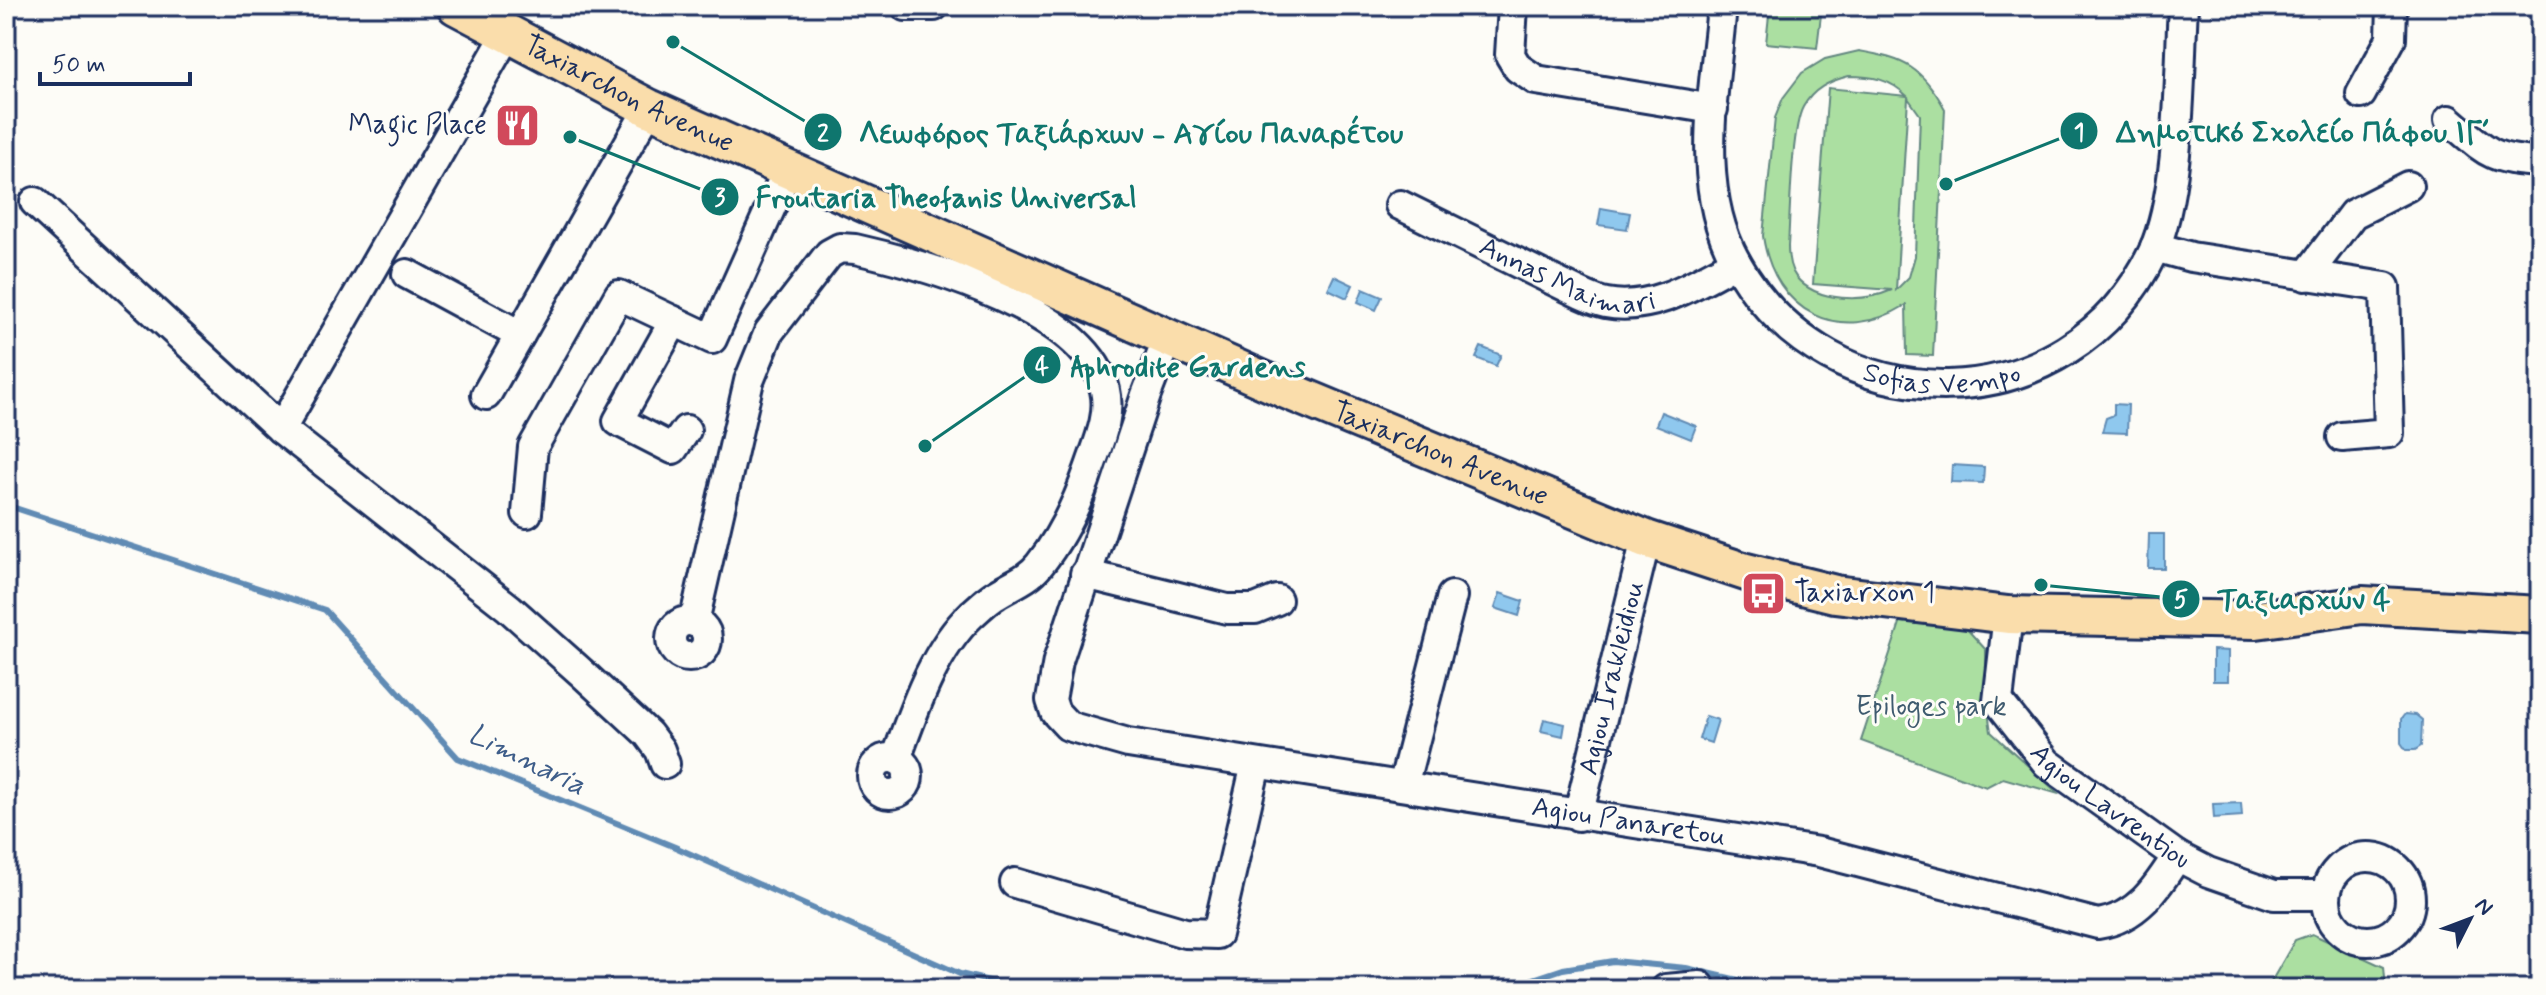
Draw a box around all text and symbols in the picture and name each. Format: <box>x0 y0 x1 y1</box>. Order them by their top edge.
street label: Taxiarchon Avenue <box>517 26 740 162</box>
scale bar <box>40 36 190 86</box>
text: 50 m <box>52 50 106 81</box>
restaurant icon: Magic Place <box>494 101 542 149</box>
callout: Δημοτικό Σχολείο Πάφου ΙΓ΄ <box>2059 104 2516 158</box>
callout: Λεωφόρος Ταξιάρχων - Αγίου Παναρέτου <box>803 105 1419 159</box>
place label: Magic Place <box>348 107 487 147</box>
text: Δημοτικό Σχολείο Πάφου ΙΓ΄ <box>2115 114 2500 153</box>
text: Λεωφόρος Ταξιάρχων - Αγίου Παναρέτου <box>859 115 1404 154</box>
text: 1 <box>2074 118 2084 149</box>
text: 2 <box>817 119 829 150</box>
callout: Froutaria Theofanis Universal <box>700 170 1152 224</box>
text: Froutaria Theofanis Universal <box>755 179 1137 218</box>
text: 3 <box>715 183 726 214</box>
street label: Annas Maimari <box>1473 228 1659 324</box>
callout: Aphrodite Gardens <box>1022 338 1315 392</box>
text: Aphrodite Gardens <box>1071 348 1306 390</box>
text: 4 <box>1035 352 1049 383</box>
street label: Sofias Vempo <box>1858 354 2025 404</box>
street label: Taxiarchon Avenue <box>1327 393 1554 515</box>
bus stop icon: Taxiarxon 1 <box>1739 569 1787 617</box>
callout: Ταξιαρχών 4 <box>2161 572 2406 626</box>
place label: Taxiarxon 1 <box>1794 575 1935 612</box>
street label: Agiou Irakleidiou <box>1570 577 1654 779</box>
text: Ταξιαρχών 4 <box>2217 581 2391 620</box>
text: 5 <box>2174 585 2188 616</box>
park label: Epiloges park <box>1855 689 2007 728</box>
water label: Limnaria <box>462 715 592 805</box>
street label: Agiou Lavrentiou <box>2021 737 2196 878</box>
street label: Agiou Panaretou <box>1529 788 1728 856</box>
north arrow <box>2430 879 2510 959</box>
text: N <box>2468 892 2499 922</box>

